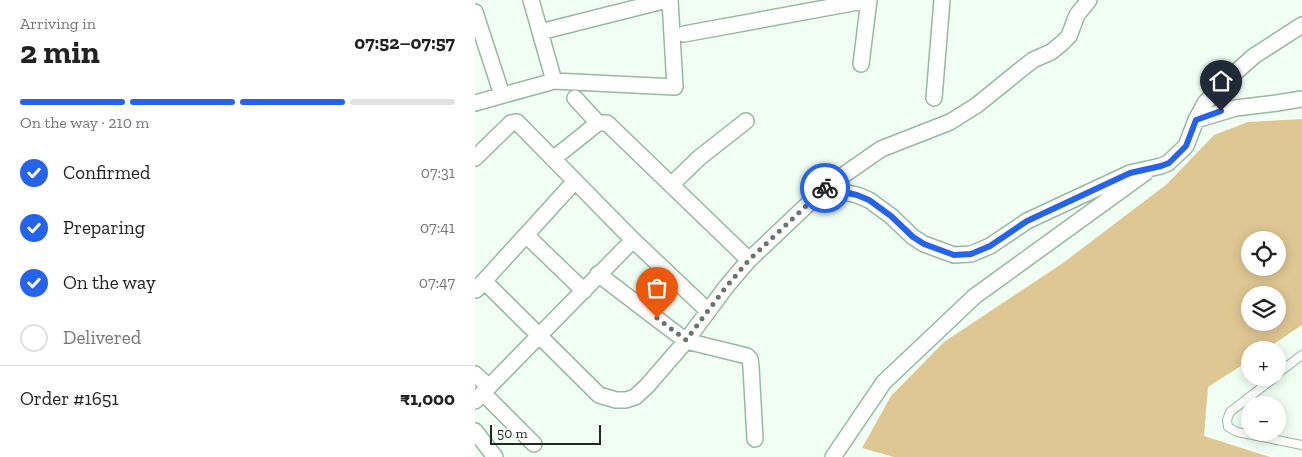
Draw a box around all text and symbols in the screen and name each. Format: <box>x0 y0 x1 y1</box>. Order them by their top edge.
text: Arriving in <box>20 14 96 33</box>
text: 07:52–07:57 <box>354 31 455 54</box>
text: 2 min <box>20 33 100 71</box>
pin <box>1200 60 1242 111</box>
icon: home <box>1207 67 1235 95</box>
text: On the way · 210 m <box>20 113 149 132</box>
icon: check <box>20 159 48 187</box>
text: Confirmed <box>63 161 150 184</box>
text: 07:31 <box>421 163 455 182</box>
courier <box>800 163 850 213</box>
icon: bike <box>811 174 839 202</box>
icon: check <box>20 214 48 242</box>
text: Preparing <box>63 216 145 239</box>
text: 07:41 <box>420 218 455 237</box>
map controls <box>1241 231 1286 441</box>
button: locate <box>1241 231 1286 276</box>
pin <box>636 267 678 318</box>
icon: check <box>20 269 48 297</box>
text: On the way <box>63 271 156 294</box>
text: 07:47 <box>419 273 455 292</box>
icon: bag <box>643 274 671 302</box>
button: layers <box>1241 286 1286 331</box>
text: Delivered <box>63 326 141 349</box>
button: + <box>1241 341 1286 386</box>
text: Order #1651 <box>20 387 119 410</box>
text: ₹1,000 <box>400 387 455 410</box>
button: − <box>1241 396 1286 441</box>
scale bar <box>490 422 601 445</box>
text: 50 m <box>497 425 528 442</box>

